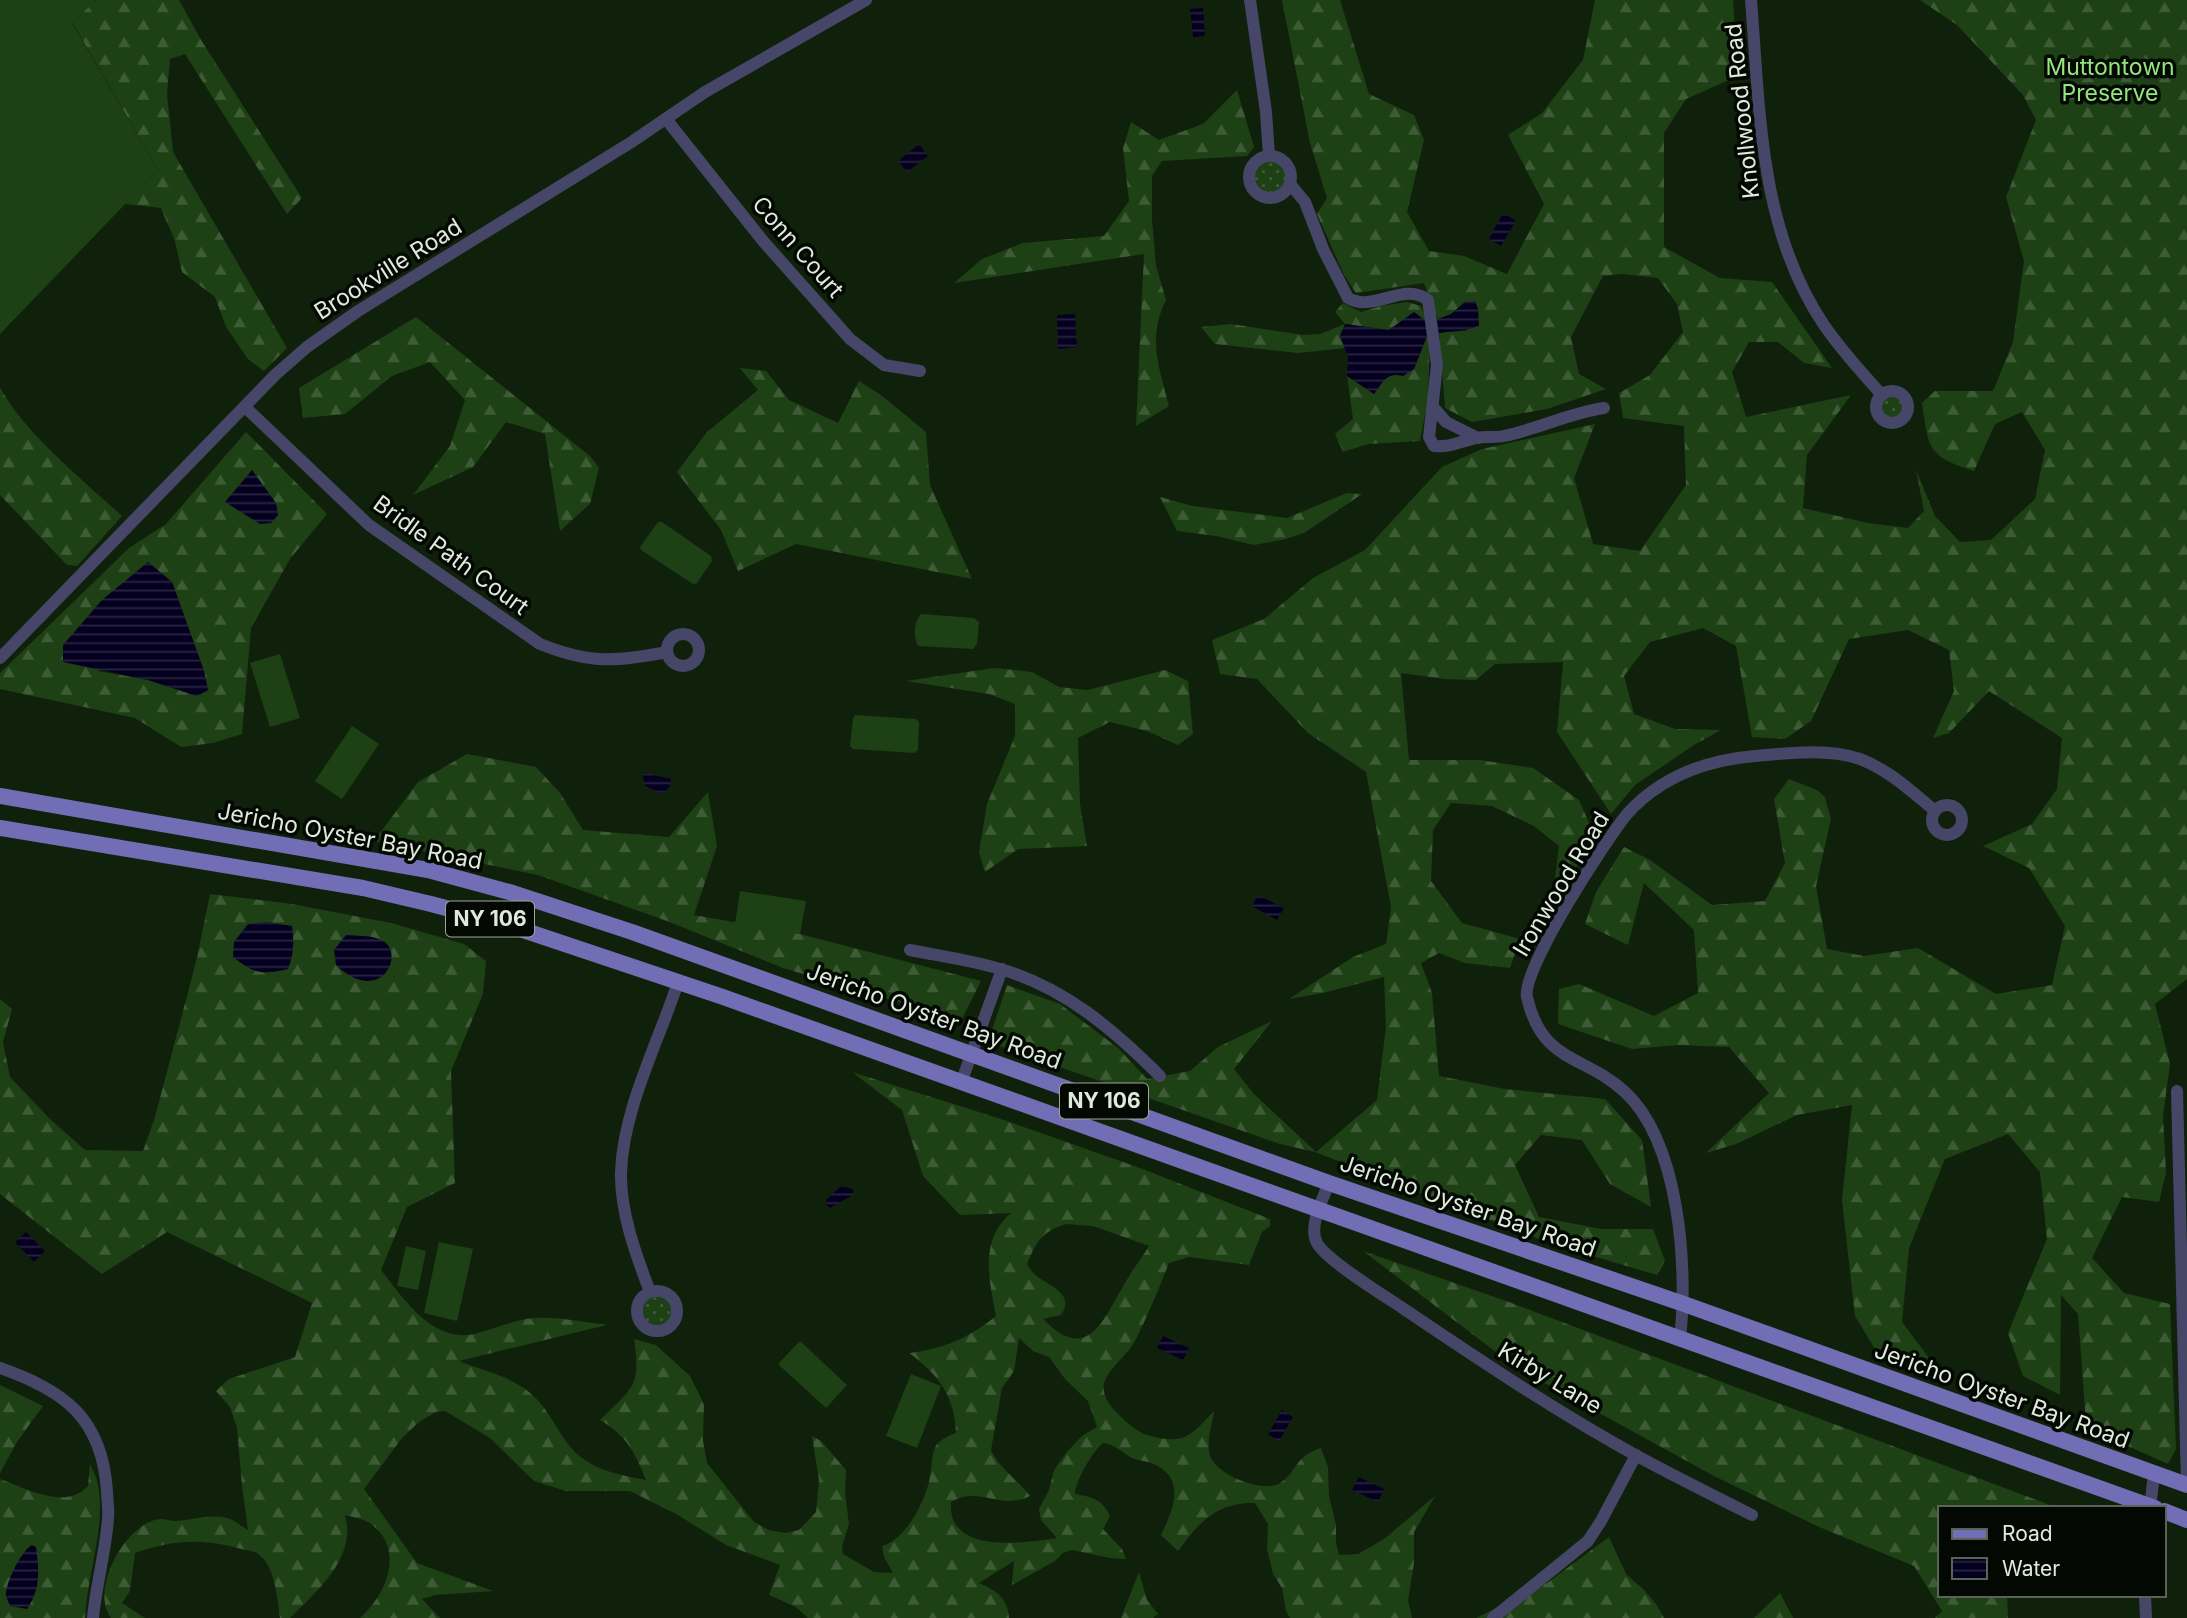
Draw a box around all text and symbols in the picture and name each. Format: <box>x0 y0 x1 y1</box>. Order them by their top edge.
street label: Knollwood Road <box>1719 22 1765 200</box>
park label: Muttontown Preserve <box>2045 53 2175 107</box>
street label: Conn Court <box>746 191 850 304</box>
street label: Brookville Road <box>309 212 467 326</box>
street label: Bridle Path Court <box>368 489 534 621</box>
street label: Jericho Oyster Bay Road <box>215 797 485 875</box>
street label: Ironwood Road <box>1507 807 1615 961</box>
road number: NY 106 <box>446 902 534 936</box>
street label: Jericho Oyster Bay Road <box>803 957 1065 1075</box>
road number: NY 106 <box>1060 1084 1148 1118</box>
street label: Jericho Oyster Bay Road <box>1336 1149 1600 1263</box>
street label: Kirby Lane <box>1493 1336 1607 1420</box>
street label: Jericho Oyster Bay Road <box>1871 1336 2133 1454</box>
legend <box>1938 1506 2166 1597</box>
text: Road <box>2002 1521 2053 1546</box>
text: Water <box>2002 1556 2060 1581</box>

